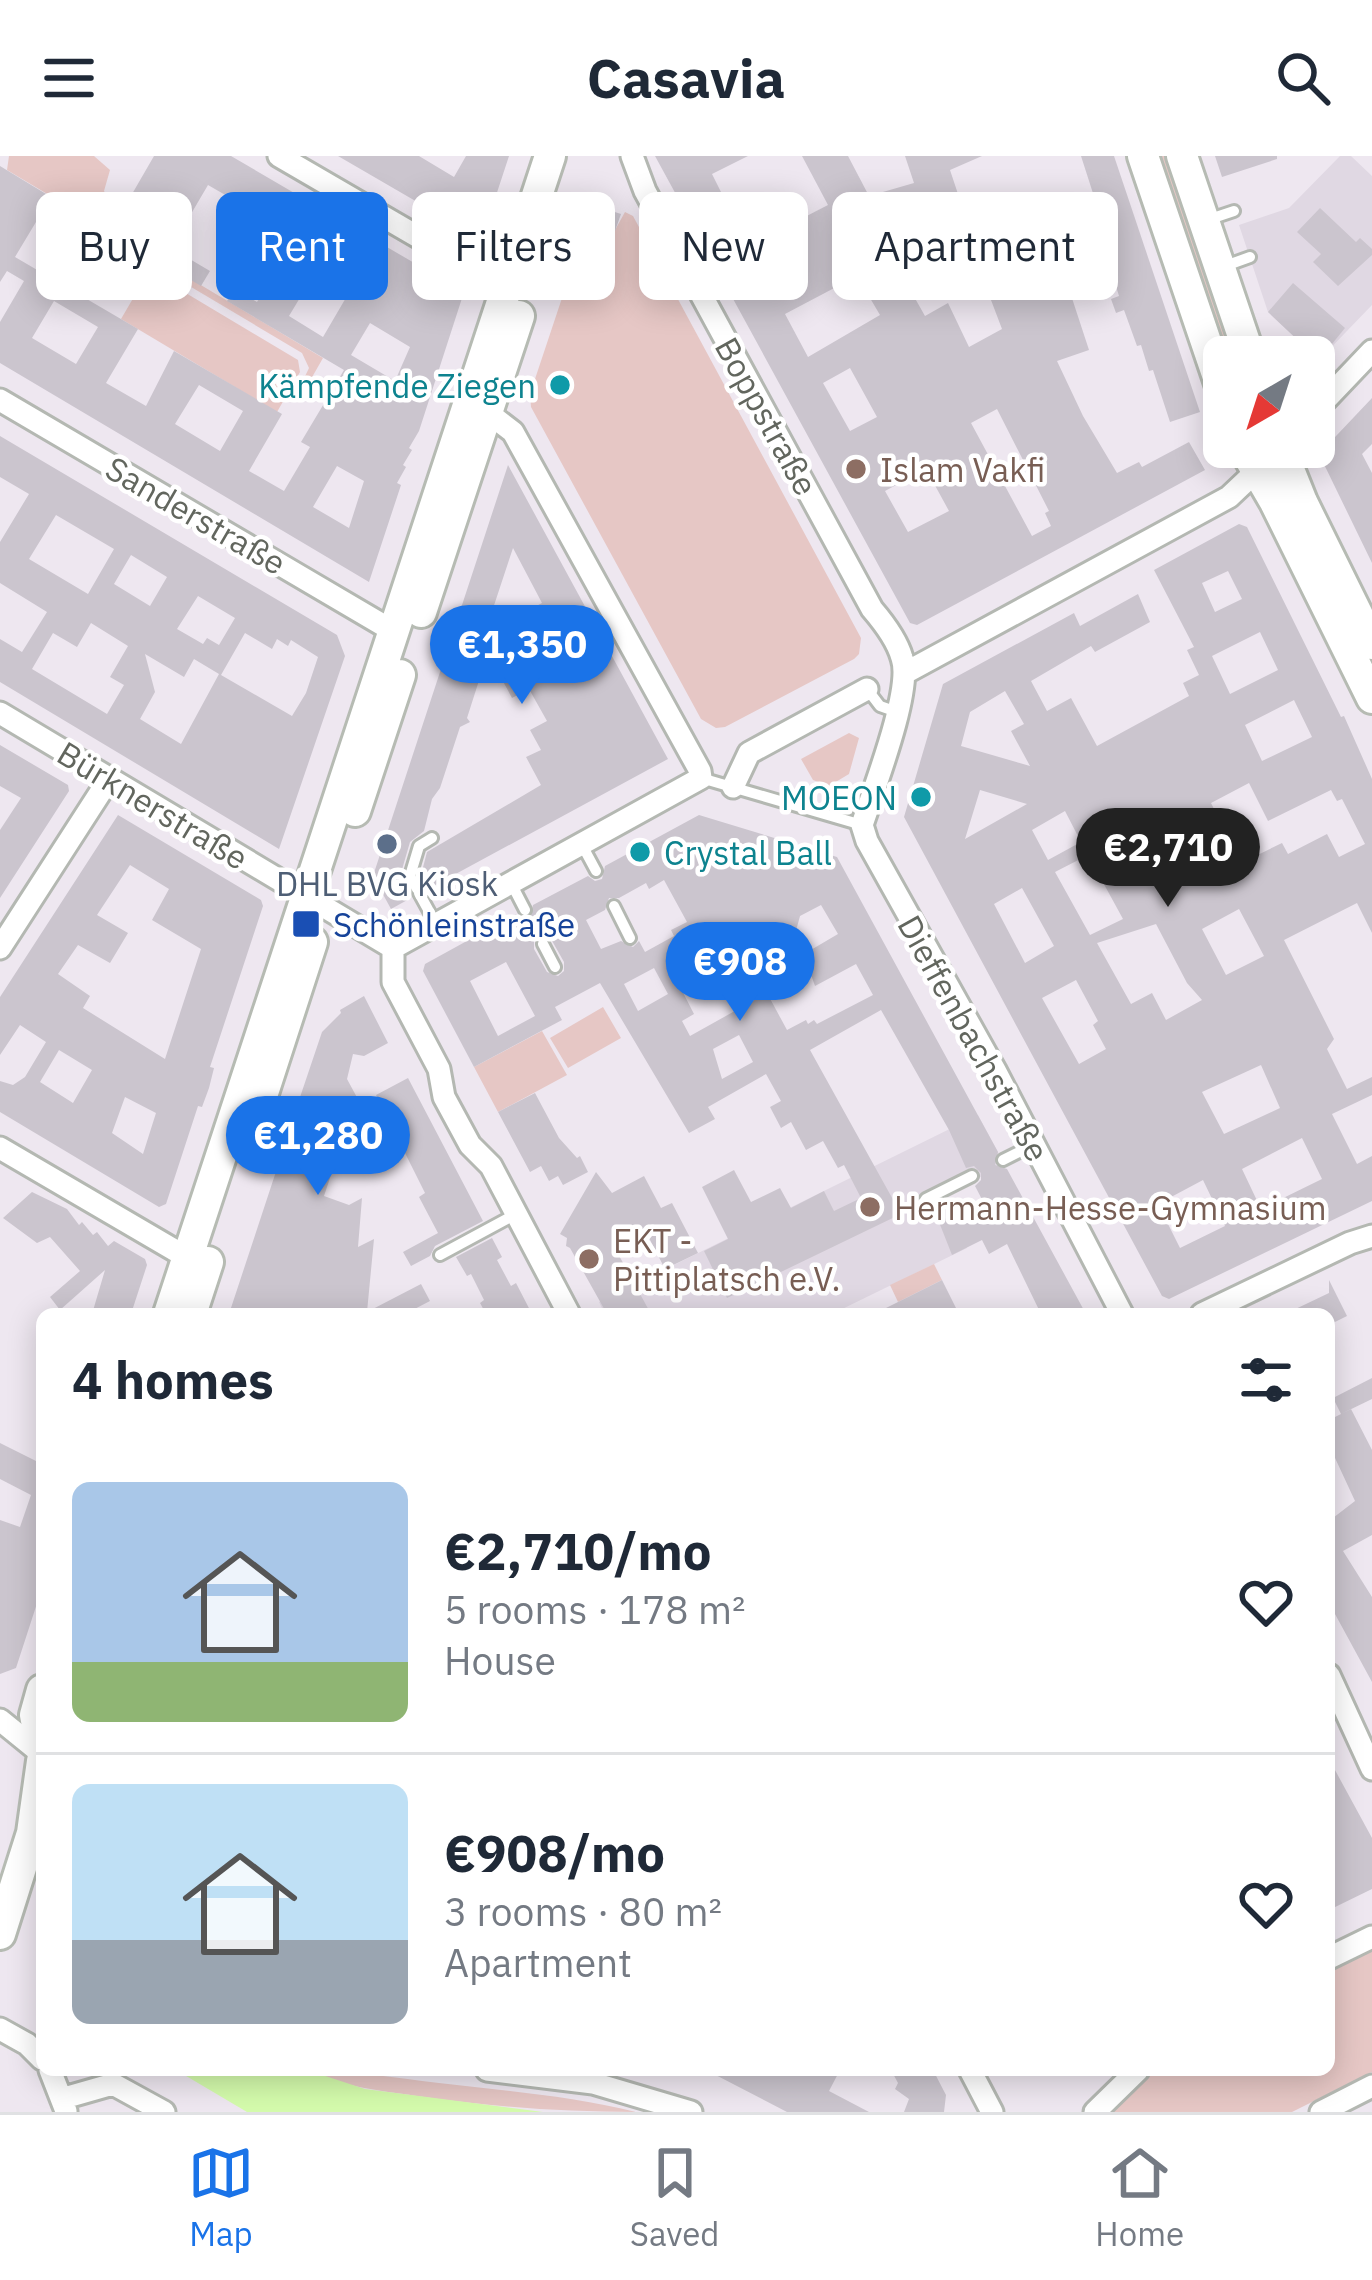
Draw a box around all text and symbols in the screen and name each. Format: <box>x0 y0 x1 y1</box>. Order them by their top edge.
text: Casavia <box>587 43 785 113</box>
icon: menu <box>36 45 102 111</box>
icon: search <box>1270 45 1336 111</box>
chip: Buy <box>36 192 192 300</box>
chip: Rent <box>216 192 388 300</box>
chip: Filters <box>412 192 615 300</box>
chip: New <box>639 192 808 300</box>
chip: Apartment <box>832 192 1118 300</box>
street label: Boppstraße <box>706 329 828 503</box>
north arrow <box>1203 336 1335 468</box>
map controls <box>1203 336 1335 468</box>
place label: Kämpfende Ziegen <box>258 364 536 407</box>
marker: Kämpfende Ziegen <box>547 372 573 398</box>
street label: Sanderstraße <box>98 446 294 584</box>
place label: Islam Vakfi <box>880 448 1045 491</box>
marker: Islam Vakfi <box>843 456 869 482</box>
pin: €1,350 <box>424 605 620 707</box>
text: €1,350 <box>457 618 587 669</box>
street label: Bürknerstraße <box>50 731 256 879</box>
place label: MOEON <box>781 776 897 819</box>
marker: MOEON <box>908 784 934 810</box>
pin: €2,710 <box>1070 808 1266 910</box>
text: €2,710 <box>1103 821 1233 872</box>
marker: DHL BVG Kiosk <box>374 831 400 857</box>
place label: Crystal Ball <box>664 831 832 874</box>
marker: Crystal Ball <box>627 839 653 865</box>
place label: DHL BVG Kiosk <box>276 862 498 905</box>
place label: Schönleinstraße <box>333 903 575 946</box>
street label: Dieffenbachstraße <box>889 907 1059 1169</box>
marker: Schönleinstraße <box>290 908 322 940</box>
pin: €908 <box>669 922 811 1024</box>
text: €908 <box>693 935 787 986</box>
pin: €1,280 <box>220 1096 416 1198</box>
text: €1,280 <box>253 1109 383 1160</box>
place label: Hermann-Hesse-Gymnasium <box>894 1186 1327 1229</box>
marker: Hermann-Hesse-Gymnasium <box>857 1194 883 1220</box>
place label: EKT - Pittiplatsch e.V. <box>613 1219 840 1300</box>
marker: EKT - Pittiplatsch e.V. <box>576 1246 602 1272</box>
text: 4 homes <box>72 1347 274 1413</box>
icon: filters <box>1233 1347 1299 1413</box>
text: €2,710/mo <box>444 1518 712 1584</box>
icon: home <box>168 1530 312 1674</box>
icon: heart <box>1233 1569 1299 1635</box>
text: 5 rooms · 178 m² <box>444 1584 746 1635</box>
text: House <box>444 1635 556 1686</box>
text: €908/mo <box>444 1820 665 1886</box>
icon: home <box>168 1832 312 1976</box>
icon: heart <box>1233 1871 1299 1937</box>
text: 3 rooms · 80 m² <box>444 1886 722 1937</box>
text: Apartment <box>444 1937 632 1988</box>
tab: Map <box>188 2140 254 2255</box>
tab: Saved <box>630 2140 720 2255</box>
tab: Home <box>1095 2140 1184 2255</box>

